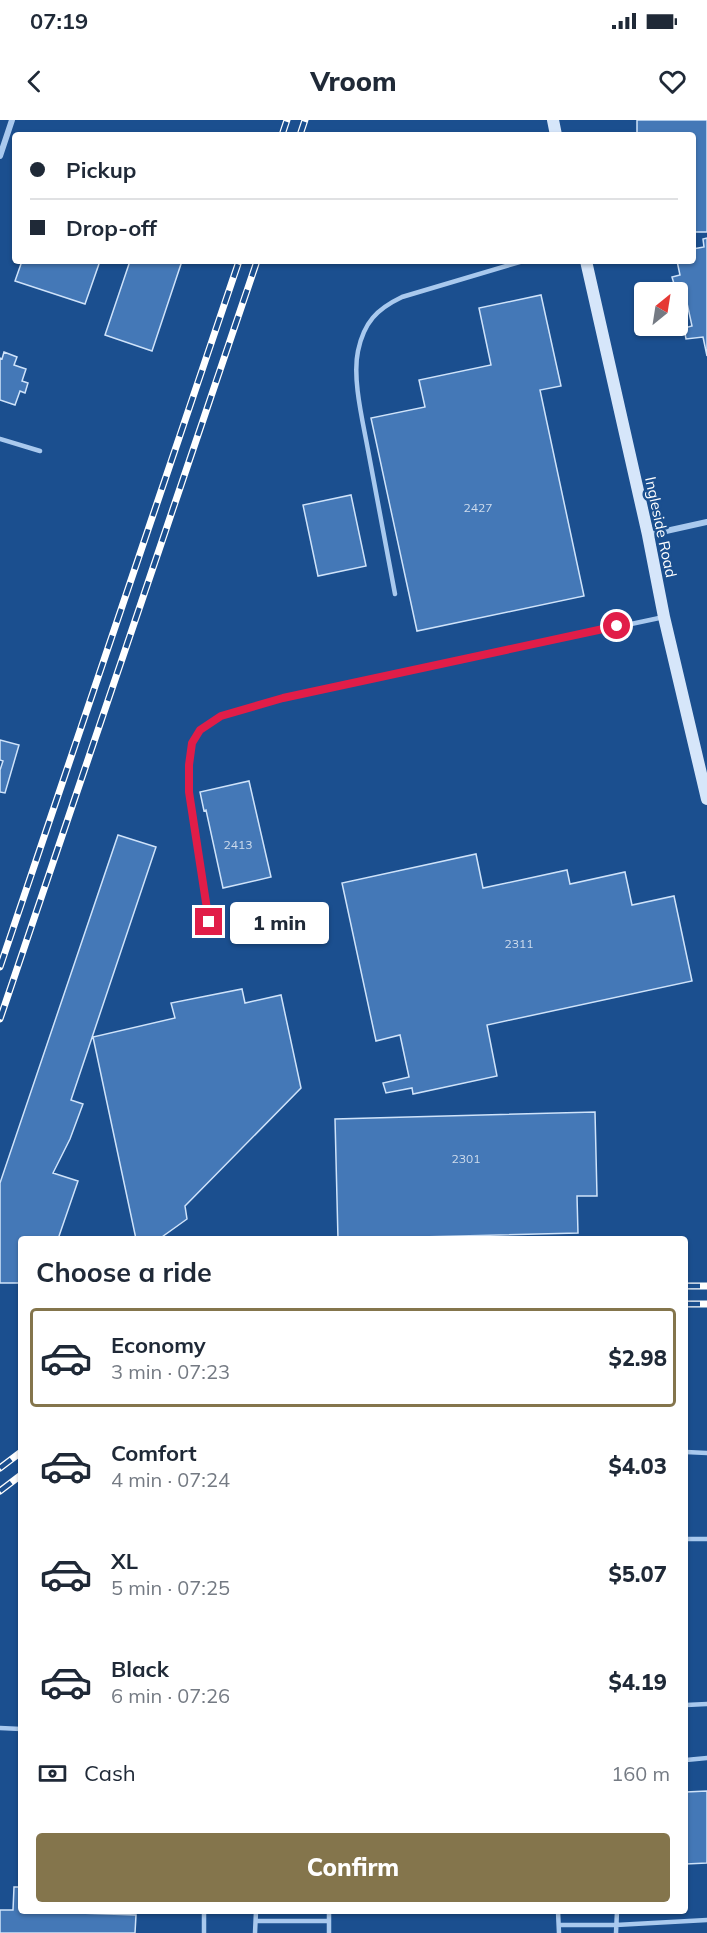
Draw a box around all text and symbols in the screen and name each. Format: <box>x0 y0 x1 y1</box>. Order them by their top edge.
text: 07:19 <box>30 7 88 35</box>
text: Vroom <box>310 64 397 98</box>
icon: back <box>18 65 51 98</box>
icon: heart <box>656 65 689 98</box>
text: Pickup <box>66 156 136 184</box>
text: Drop-off <box>66 214 157 242</box>
north arrow <box>634 282 688 336</box>
map controls <box>634 282 688 336</box>
street label: Ingleside Road <box>641 475 681 579</box>
house number: 2427 <box>464 500 492 515</box>
route start <box>603 612 630 639</box>
house number: 2413 <box>224 837 252 852</box>
callout: 1 min <box>230 901 329 943</box>
route end <box>195 908 222 935</box>
text: 1 min <box>253 910 306 935</box>
house number: 2311 <box>505 936 533 951</box>
house number: 2301 <box>452 1151 480 1166</box>
text: Choose a ride <box>36 1255 212 1289</box>
icon: car <box>39 1331 93 1385</box>
text: Economy <box>111 1331 206 1359</box>
text: $2.98 <box>608 1344 667 1372</box>
text: 3 min · 07:23 <box>111 1359 230 1384</box>
icon: car <box>39 1439 93 1493</box>
text: Comfort <box>111 1439 197 1467</box>
text: $4.03 <box>608 1452 667 1480</box>
text: 4 min · 07:24 <box>111 1467 230 1492</box>
icon: car <box>39 1547 93 1601</box>
text: XL <box>111 1547 138 1575</box>
text: $5.07 <box>608 1560 667 1588</box>
text: 5 min · 07:25 <box>111 1575 230 1600</box>
icon: car <box>39 1655 93 1709</box>
text: Black <box>111 1655 169 1683</box>
text: $4.19 <box>608 1668 667 1696</box>
text: 6 min · 07:26 <box>111 1683 230 1708</box>
icon: cash <box>36 1757 69 1790</box>
text: Cash <box>84 1759 136 1787</box>
text: 160 m <box>611 1761 670 1786</box>
button: Confirm <box>36 1833 670 1902</box>

